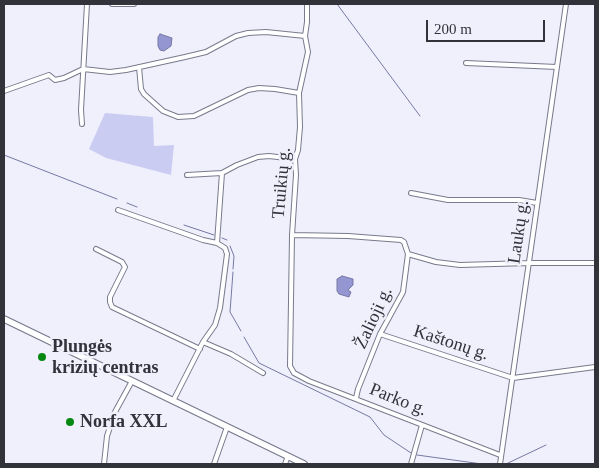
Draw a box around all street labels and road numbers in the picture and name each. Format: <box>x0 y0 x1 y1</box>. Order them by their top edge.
street label: Truikių g. <box>268 147 296 219</box>
street label: Laukų g. <box>504 199 534 265</box>
street label: Žalioji g. <box>350 284 398 352</box>
street label: Kaštonų g. <box>411 321 491 365</box>
street label: Parko g. <box>366 379 430 421</box>

